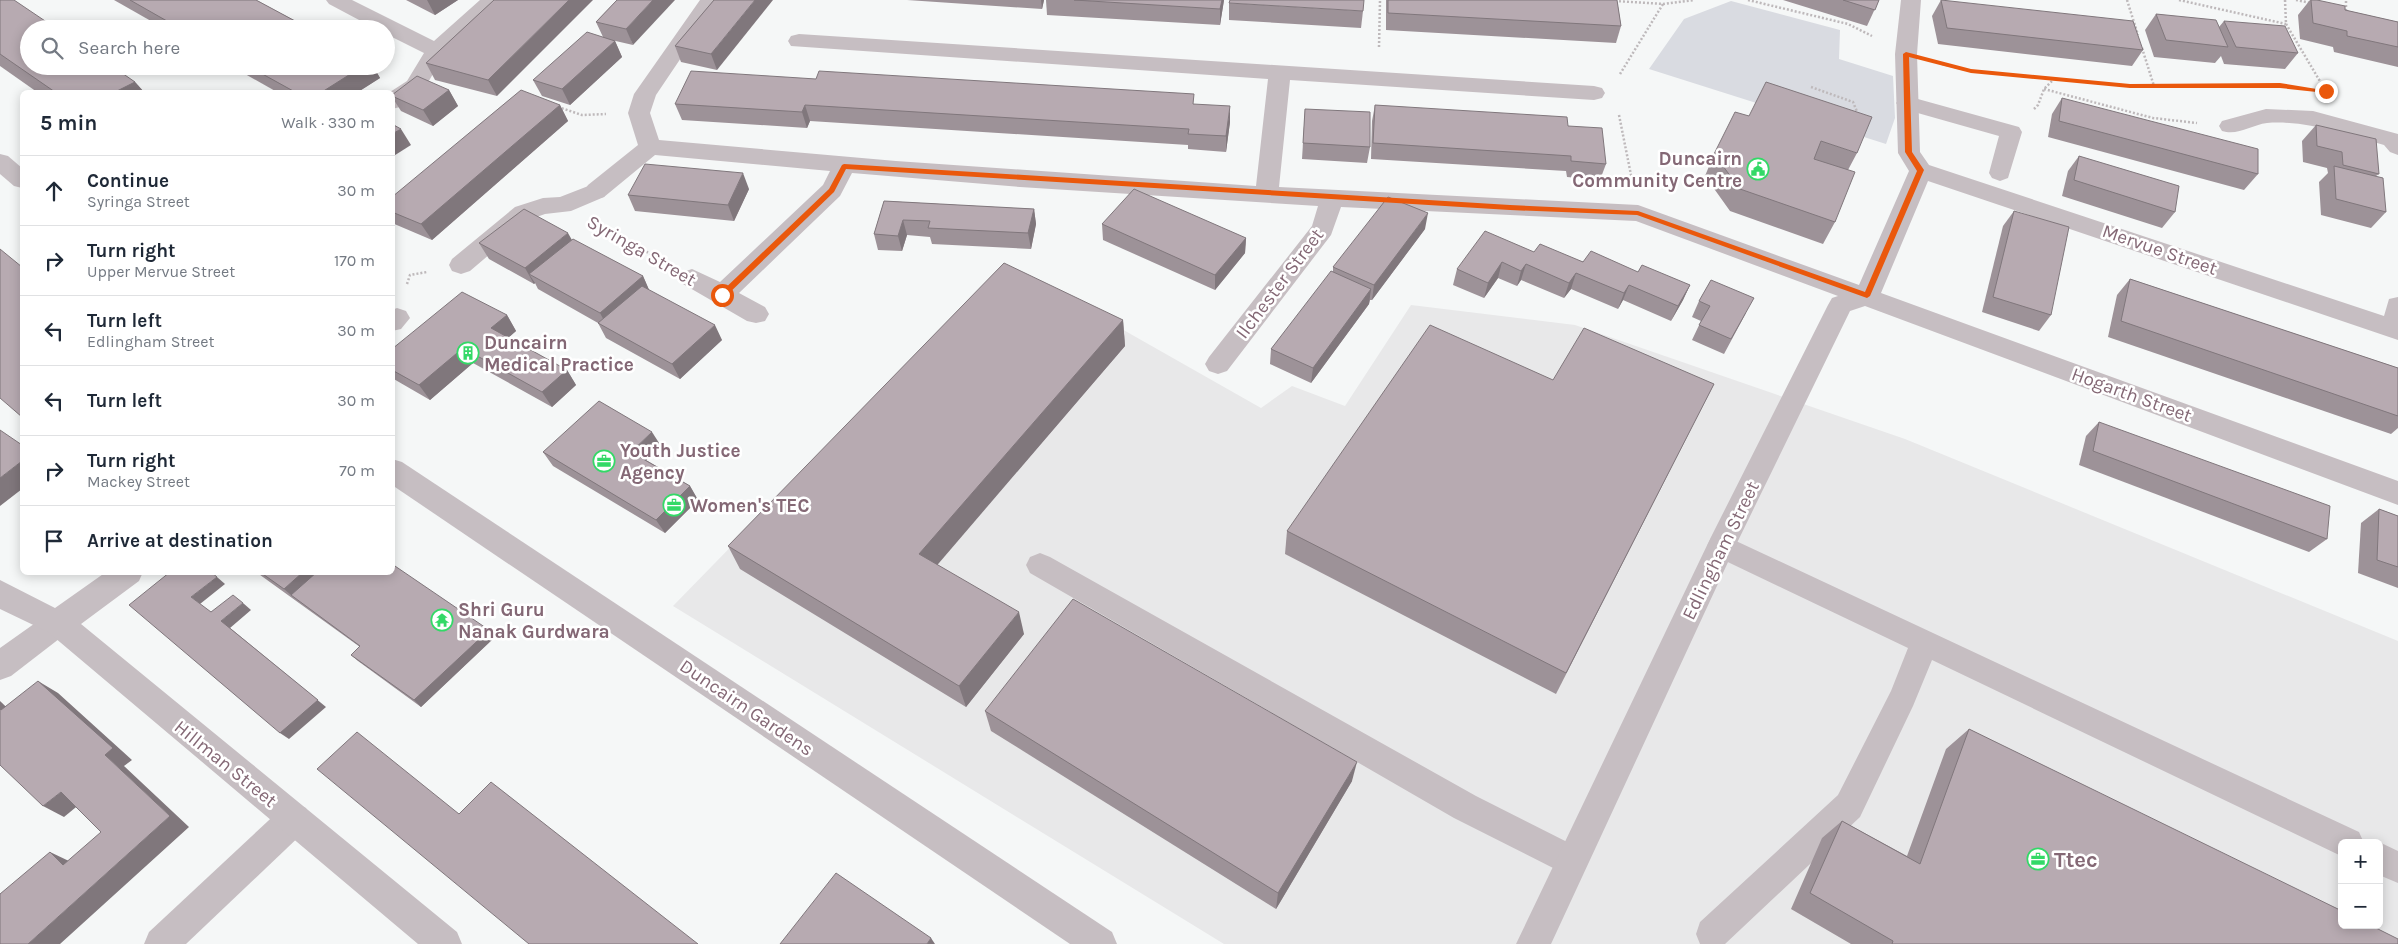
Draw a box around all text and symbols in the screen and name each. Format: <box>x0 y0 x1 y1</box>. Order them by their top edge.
search box <box>20 20 395 75</box>
icon: search <box>38 34 66 62</box>
text: Search here <box>78 37 180 59</box>
route end <box>2315 80 2338 103</box>
text: 5 min <box>40 111 97 135</box>
text: Walk · 330 m <box>281 113 375 132</box>
place label: Duncairn Community Centre <box>1572 148 1742 192</box>
public building icon: Duncairn Community Centre <box>1746 157 1770 181</box>
text: Continue <box>87 170 169 192</box>
icon: ahead <box>40 177 68 205</box>
text: 30 m <box>337 181 375 200</box>
text: Syringa Street <box>87 192 190 211</box>
street label: Syringa Street <box>583 211 700 291</box>
street label: Mervue Street <box>2099 220 2220 280</box>
street label: Ilchester Street <box>1231 224 1328 343</box>
text: Turn right <box>87 240 176 262</box>
icon: right <box>40 247 68 275</box>
text: 170 m <box>334 251 375 270</box>
text: Upper Mervue Street <box>87 262 235 281</box>
route start <box>711 284 734 307</box>
text: Turn left <box>87 310 162 332</box>
icon: left <box>40 317 68 345</box>
text: 30 m <box>337 321 375 340</box>
text: Edlingham Street <box>87 332 215 351</box>
place label: Duncairn Medical Practice <box>484 332 634 376</box>
building icon: Duncairn Medical Practice <box>456 341 480 365</box>
street label: Hogarth Street <box>2068 363 2195 427</box>
icon: left <box>40 387 68 415</box>
text: Turn left <box>87 390 162 412</box>
text: 30 m <box>337 391 375 410</box>
place label: Youth Justice Agency <box>620 440 741 484</box>
office icon: Youth Justice Agency <box>592 449 616 473</box>
text: Turn right <box>87 450 176 472</box>
icon: right <box>40 457 68 485</box>
text: 70 m <box>339 461 375 480</box>
text: Mackey Street <box>87 472 190 491</box>
street label: Edlingham Street <box>1678 478 1764 623</box>
office icon: Women's TEC <box>662 493 686 517</box>
place label: Women's TEC <box>690 495 809 517</box>
icon: arrive <box>40 527 68 555</box>
text: Arrive at destination <box>87 530 273 552</box>
place label: Shri Guru Nanak Gurdwara <box>458 599 610 643</box>
temple icon: Shri Guru Nanak Gurdwara <box>430 608 454 632</box>
street label: Duncairn Gardens <box>675 655 817 761</box>
street label: Hillman Street <box>170 716 281 812</box>
map controls <box>2338 839 2383 929</box>
button: + <box>2338 839 2383 884</box>
office icon: Ttec <box>2026 847 2050 871</box>
place label: Ttec <box>2054 847 2098 873</box>
button: − <box>2338 884 2383 929</box>

